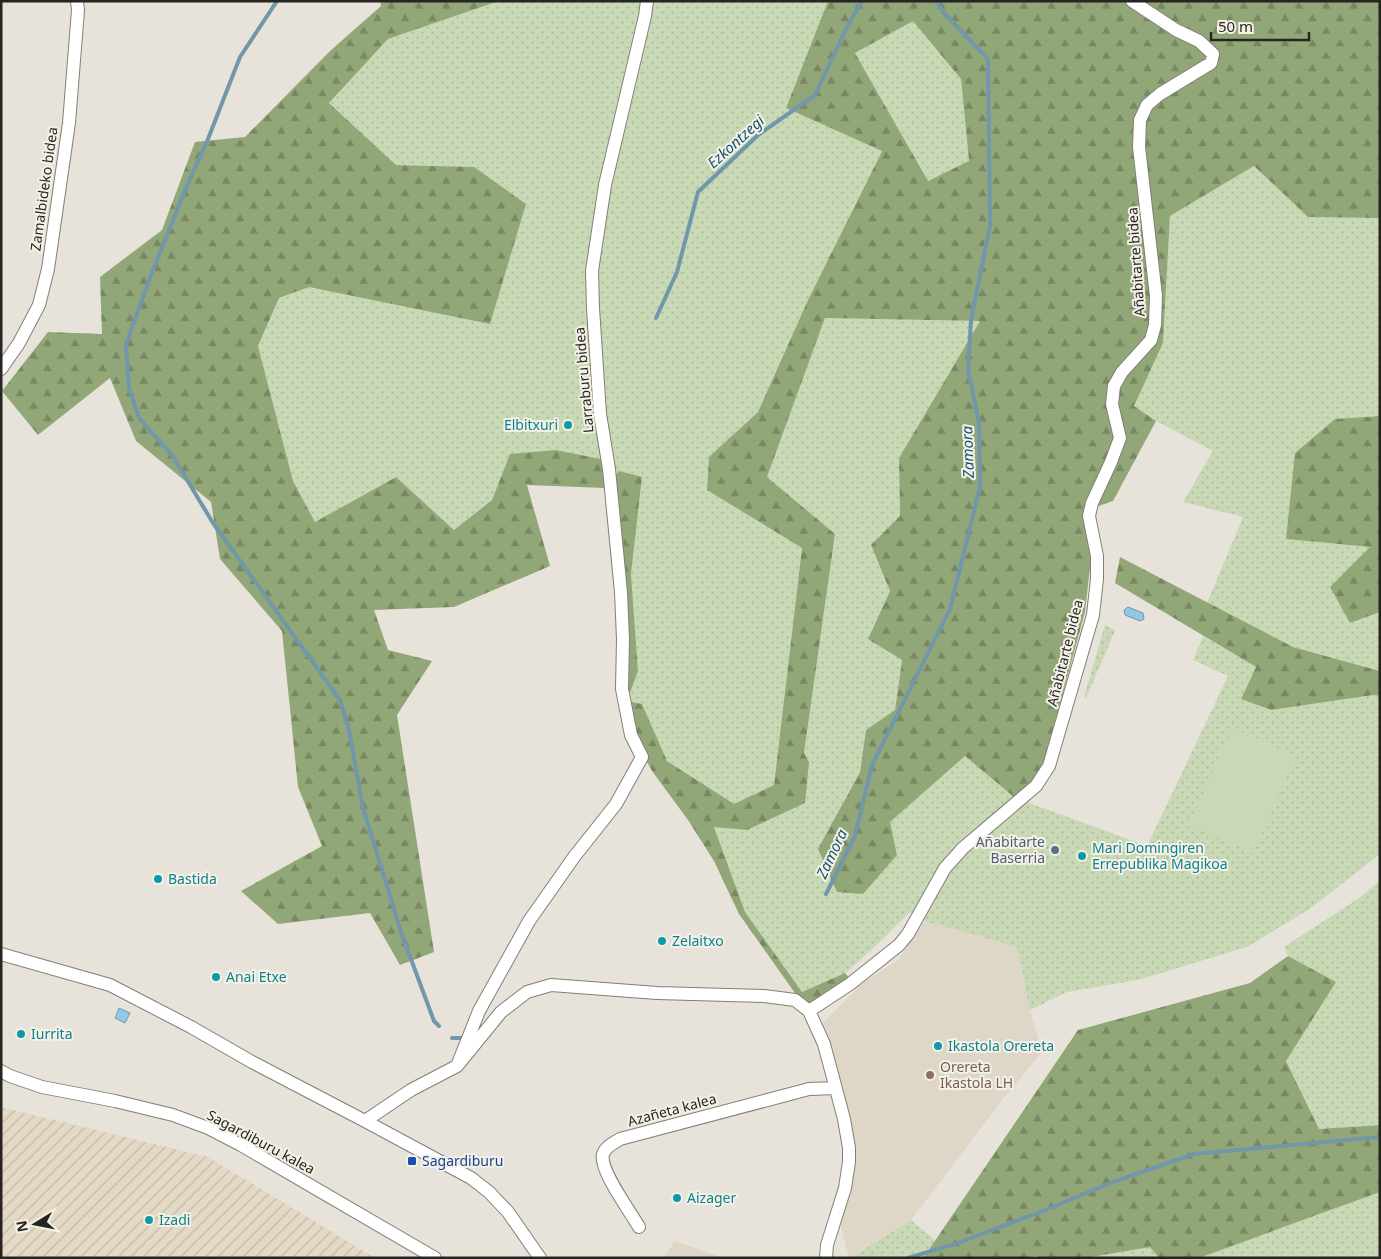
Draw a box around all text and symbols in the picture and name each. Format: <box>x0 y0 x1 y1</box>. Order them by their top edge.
scale bar <box>1211 10 1308 42</box>
text: 50 m <box>1218 16 1253 36</box>
water label: Ezkontzegi <box>703 110 769 172</box>
street label: Zamalbideko bidea <box>25 126 62 252</box>
street label: Añabitarte bidea <box>1122 207 1149 317</box>
street label: Larraburu bidea <box>569 326 598 434</box>
place label: Elbitxuri <box>504 415 558 434</box>
marker: Elbitxuri <box>562 419 574 431</box>
water label: Zamora <box>956 425 978 479</box>
street label: Añabitarte bidea <box>1042 597 1087 708</box>
water label: Zamora <box>811 825 851 882</box>
place label: Añabitarte Baserria <box>976 832 1045 867</box>
place label: Mari Domingiren Errepublika Magikoa <box>1092 838 1228 873</box>
marker: Añabitarte Baserria <box>1049 844 1061 856</box>
marker: Mari Domingiren Errepublika Magikoa <box>1076 850 1088 862</box>
place label: Bastida <box>168 869 217 888</box>
marker: Bastida <box>152 873 164 885</box>
place label: Zelaitxo <box>672 931 724 950</box>
marker: Zelaitxo <box>656 935 668 947</box>
place label: Anai Etxe <box>226 967 287 986</box>
marker: Anai Etxe <box>210 971 222 983</box>
place label: Iurrita <box>31 1024 72 1043</box>
marker: Iurrita <box>15 1028 27 1040</box>
place label: Ikastola Orereta <box>948 1036 1054 1055</box>
marker: Ikastola Orereta <box>932 1040 944 1052</box>
place label: Orereta Ikastola LH <box>940 1057 1013 1092</box>
marker: Orereta Ikastola LH <box>924 1069 936 1081</box>
street label: Azañeta kalea <box>625 1089 718 1130</box>
street label: Sagardiburu kalea <box>204 1105 319 1178</box>
place label: Sagardiburu <box>422 1151 503 1170</box>
marker: Sagardiburu <box>406 1155 418 1167</box>
place label: Aizager <box>687 1188 736 1207</box>
marker: Aizager <box>671 1192 683 1204</box>
north arrow <box>10 1199 60 1249</box>
place label: Izadi <box>159 1210 190 1229</box>
marker: Izadi <box>143 1214 155 1226</box>
text: N <box>11 1219 32 1234</box>

